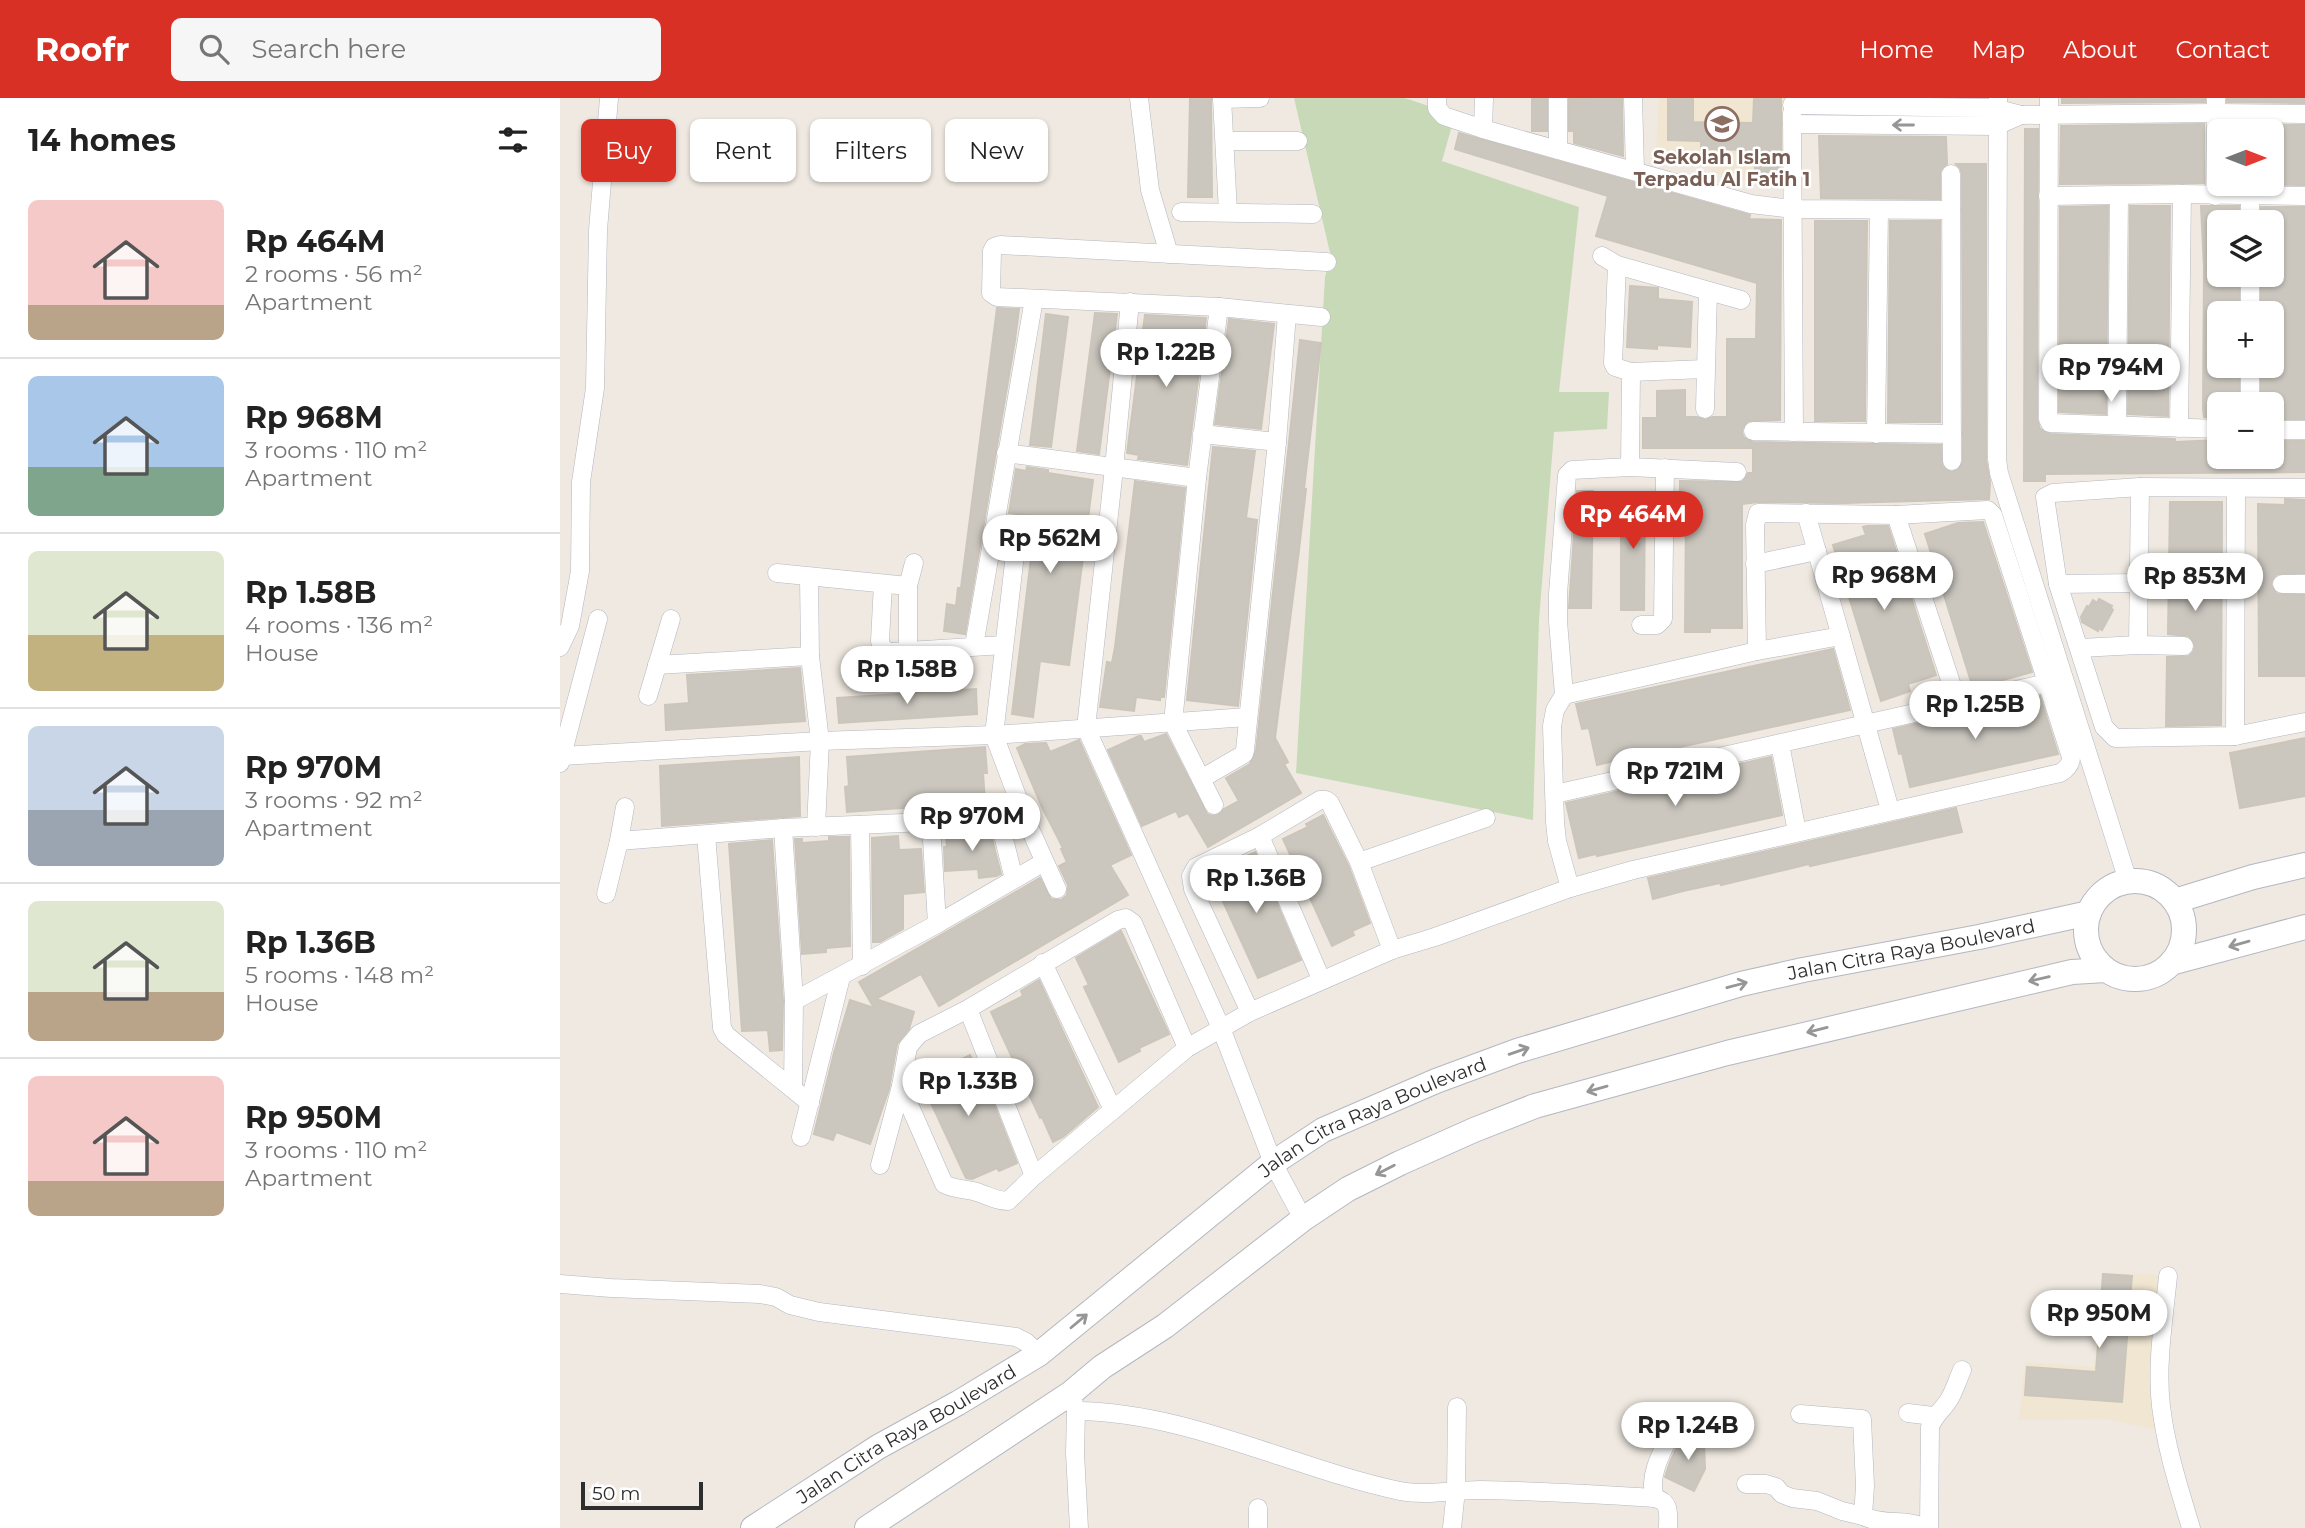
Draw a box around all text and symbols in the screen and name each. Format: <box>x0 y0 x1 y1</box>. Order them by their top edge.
search box <box>171 18 661 81</box>
text: Roofr <box>35 29 129 69</box>
icon: search <box>195 30 233 68</box>
text: Search here <box>251 33 406 65</box>
text: Home <box>1859 35 1934 64</box>
text: Map <box>1972 35 2025 64</box>
text: About <box>2063 35 2137 64</box>
text: Contact <box>2175 35 2270 64</box>
school or university icon: Sekolah Islam Terpadu Al Fatih 1 <box>1703 105 1741 143</box>
one-way arrow <box>1892 118 1915 132</box>
chip: Buy <box>581 119 676 182</box>
chip: Rent <box>690 119 796 182</box>
chip: Filters <box>810 119 931 182</box>
chip: New <box>945 119 1048 182</box>
north arrow <box>2207 119 2284 196</box>
map controls <box>2207 119 2284 469</box>
icon: filters <box>494 121 532 159</box>
text: 14 homes <box>28 122 176 159</box>
place label: Sekolah Islam Terpadu Al Fatih 1 <box>1634 146 1810 191</box>
button: layers <box>2207 210 2284 287</box>
text: Rp 464M <box>245 223 385 260</box>
icon: home <box>84 228 168 312</box>
text: 2 rooms · 56 m² <box>245 260 423 288</box>
text: Apartment <box>245 288 373 316</box>
button: + <box>2207 301 2284 378</box>
pin: Rp 1.22B <box>1094 330 1238 389</box>
text: Rp 1.22B <box>1116 338 1216 366</box>
pin: Rp 794M <box>2046 344 2176 404</box>
text: Rp 794M <box>2058 353 2164 381</box>
button: − <box>2207 392 2284 469</box>
text: Rp 968M <box>245 399 383 436</box>
icon: home <box>84 404 168 488</box>
text: 3 rooms · 110 m² <box>245 436 427 464</box>
text: Apartment <box>245 464 373 492</box>
pin: Rp 464M <box>1568 491 1698 551</box>
text: Rp 464M <box>1579 500 1687 528</box>
pin: Rp 562M <box>985 516 1115 575</box>
text: Rp 562M <box>998 524 1102 552</box>
pin: Rp 968M <box>1819 552 1949 612</box>
pin: Rp 853M <box>2130 554 2260 613</box>
text: Rp 968M <box>1831 561 1937 589</box>
text: Rp 853M <box>2143 562 2247 590</box>
text: Rp 1.58B <box>245 574 376 611</box>
icon: home <box>84 579 168 663</box>
text: 4 rooms · 136 m² <box>245 611 433 639</box>
text: House <box>245 639 319 667</box>
pin: Rp 1.58B <box>835 646 979 706</box>
text: Rp 1.58B <box>857 655 957 683</box>
pin: Rp 1.25B <box>1903 682 2047 741</box>
text: Rp 1.25B <box>1925 690 2025 718</box>
pin: Rp 721M <box>1610 748 1740 808</box>
text: Rp 970M <box>245 749 382 786</box>
icon: home <box>84 754 168 838</box>
text: Rp 721M <box>1626 757 1724 785</box>
text: 3 rooms · 92 m² <box>245 786 423 814</box>
pin: Rp 970M <box>907 794 1037 853</box>
text: Rp 970M <box>919 802 1025 830</box>
text: Apartment <box>245 814 373 842</box>
pin: Rp 1.36B <box>1184 856 1328 915</box>
text: Rp 1.36B <box>1206 864 1306 892</box>
street label: Jalan Citra Raya Boulevard <box>1784 914 2037 985</box>
text: Rp 1.36B <box>245 924 376 961</box>
icon: home <box>84 929 168 1013</box>
one-way arrow <box>2228 938 2251 951</box>
text: 5 rooms · 148 m² <box>245 961 434 989</box>
one-way arrow <box>2028 973 2051 987</box>
one-way arrow <box>1725 978 1747 991</box>
text: House <box>245 989 319 1017</box>
one-way arrow <box>1806 1024 1829 1037</box>
one-way arrow <box>1507 1044 1529 1056</box>
street label: Jalan Citra Raya Boulevard <box>1253 1052 1490 1183</box>
pin: Rp 1.33B <box>896 1058 1040 1118</box>
text: Rp 1.33B <box>918 1067 1018 1095</box>
one-way arrow <box>1587 1083 1609 1096</box>
text: Rp 950M <box>245 1099 382 1136</box>
icon: home <box>84 1104 168 1188</box>
text: 3 rooms · 110 m² <box>245 1136 427 1164</box>
one-way arrow <box>1376 1163 1396 1177</box>
text: Apartment <box>245 1164 373 1192</box>
pin: Rp 950M <box>2034 1290 2164 1350</box>
text: Rp 950M <box>2046 1299 2152 1327</box>
one-way arrow <box>1069 1313 1087 1329</box>
street label: Jalan Citra Raya Boulevard <box>791 1359 1020 1509</box>
pin: Rp 1.24B <box>1616 1402 1760 1462</box>
text: Rp 1.24B <box>1637 1411 1739 1439</box>
scale bar <box>581 1479 704 1511</box>
text: 50 m <box>592 1482 640 1505</box>

